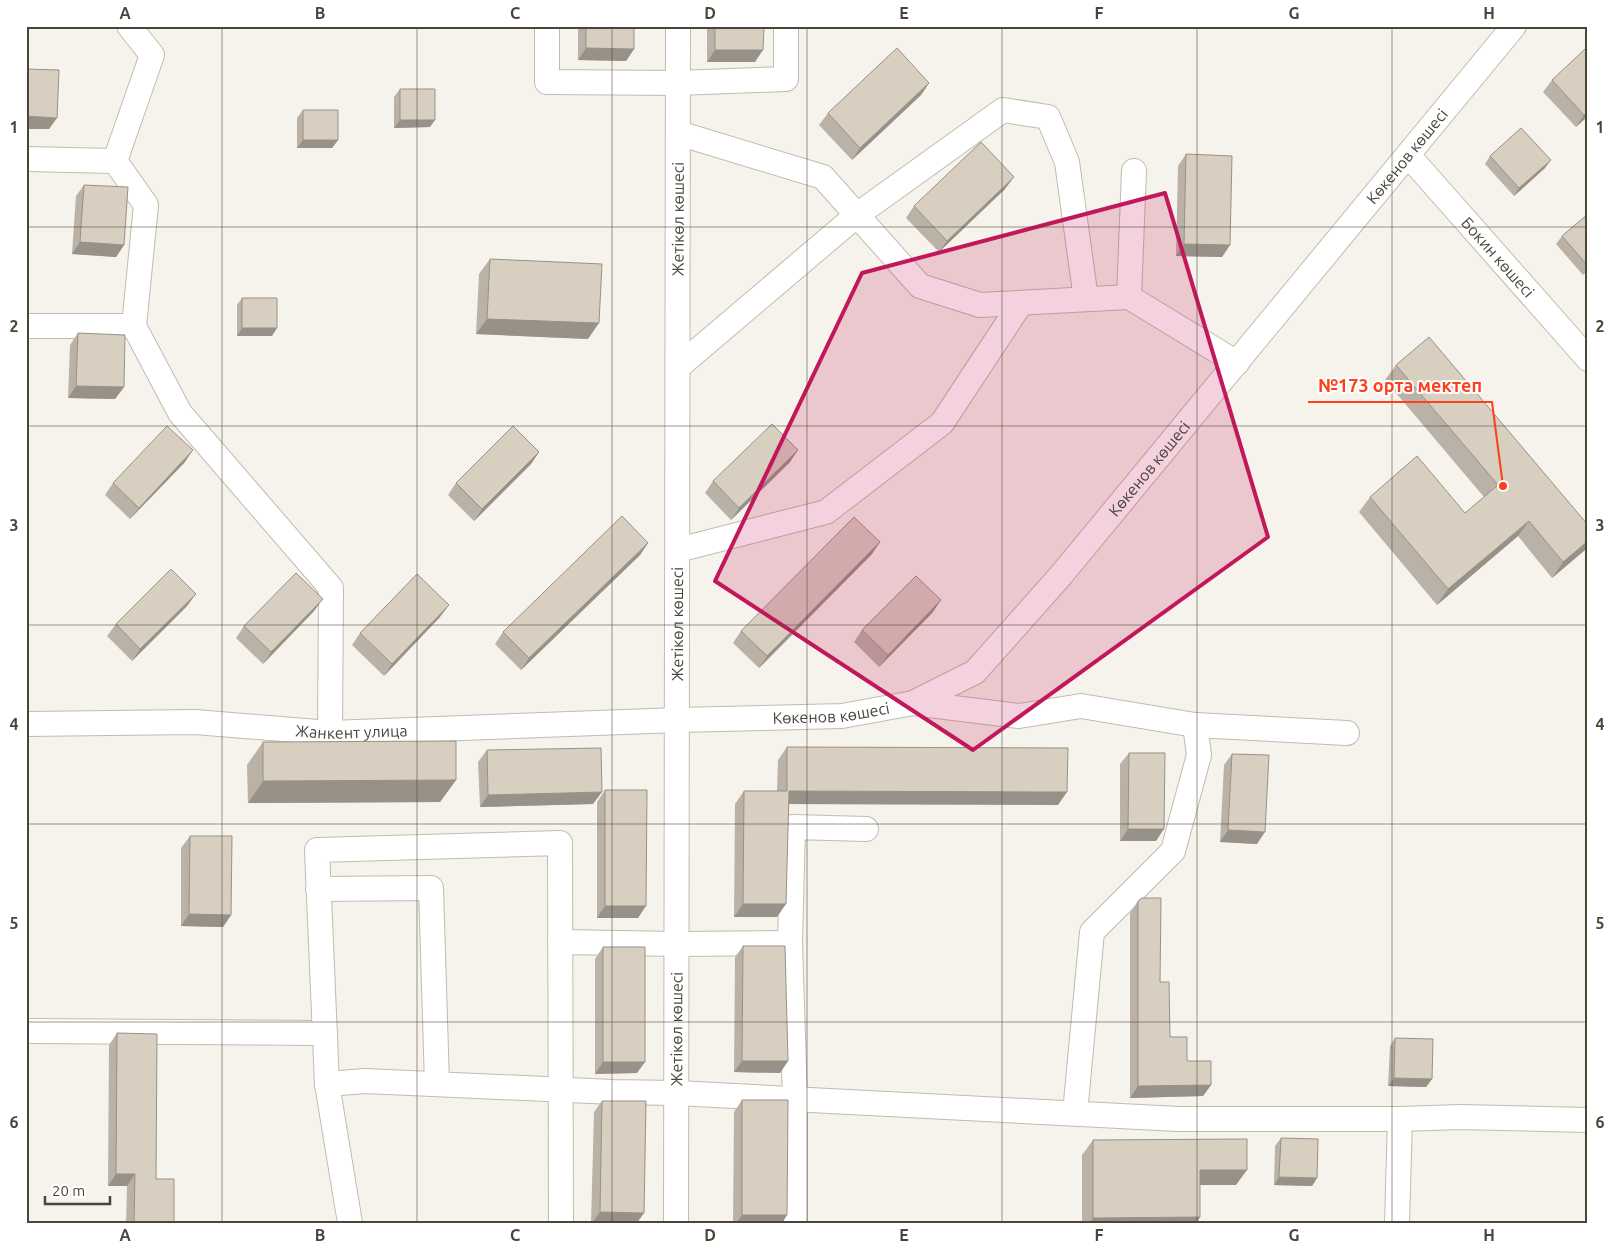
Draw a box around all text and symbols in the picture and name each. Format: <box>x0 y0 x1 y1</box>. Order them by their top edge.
text: A <box>119 4 131 22</box>
text: B <box>315 4 325 22</box>
text: C <box>510 4 520 22</box>
text: D <box>704 4 716 22</box>
text: E <box>899 4 909 22</box>
text: F <box>1095 4 1104 22</box>
text: G <box>1288 4 1300 22</box>
text: H <box>1483 4 1495 22</box>
street label: Көкенов көшесі <box>1362 105 1451 207</box>
text: 1 <box>9 118 19 136</box>
text: 1 <box>1595 118 1605 136</box>
street label: Жетікөл көшесі <box>669 162 687 276</box>
street label: Бокин көшесі <box>1458 213 1538 301</box>
text: 2 <box>9 317 19 335</box>
text: 2 <box>1595 317 1605 335</box>
callout: №173 орта мектеп <box>1308 369 1492 402</box>
text: №173 орта мектеп <box>1318 375 1482 395</box>
street label: Көкенов көшесі <box>1105 417 1193 520</box>
text: 3 <box>9 516 19 534</box>
text: 3 <box>1595 516 1605 534</box>
street label: Жетікөл көшесі <box>668 567 686 681</box>
street label: Көкенов көшесі <box>772 699 891 727</box>
text: 4 <box>9 715 19 733</box>
text: 4 <box>1595 715 1605 733</box>
street label: Жанкент улица <box>295 721 408 742</box>
text: 5 <box>9 914 19 932</box>
text: 5 <box>1595 914 1605 932</box>
street label: Жетікөл көшесі <box>667 972 685 1086</box>
text: 6 <box>9 1113 19 1131</box>
text: 6 <box>1595 1113 1605 1131</box>
scale bar <box>45 1174 110 1206</box>
text: 20 m <box>52 1182 85 1199</box>
text: A <box>119 1226 131 1244</box>
text: B <box>315 1226 325 1244</box>
text: C <box>510 1226 520 1244</box>
text: D <box>704 1226 716 1244</box>
text: E <box>899 1226 909 1244</box>
text: F <box>1095 1226 1104 1244</box>
text: G <box>1288 1226 1300 1244</box>
text: H <box>1483 1226 1495 1244</box>

